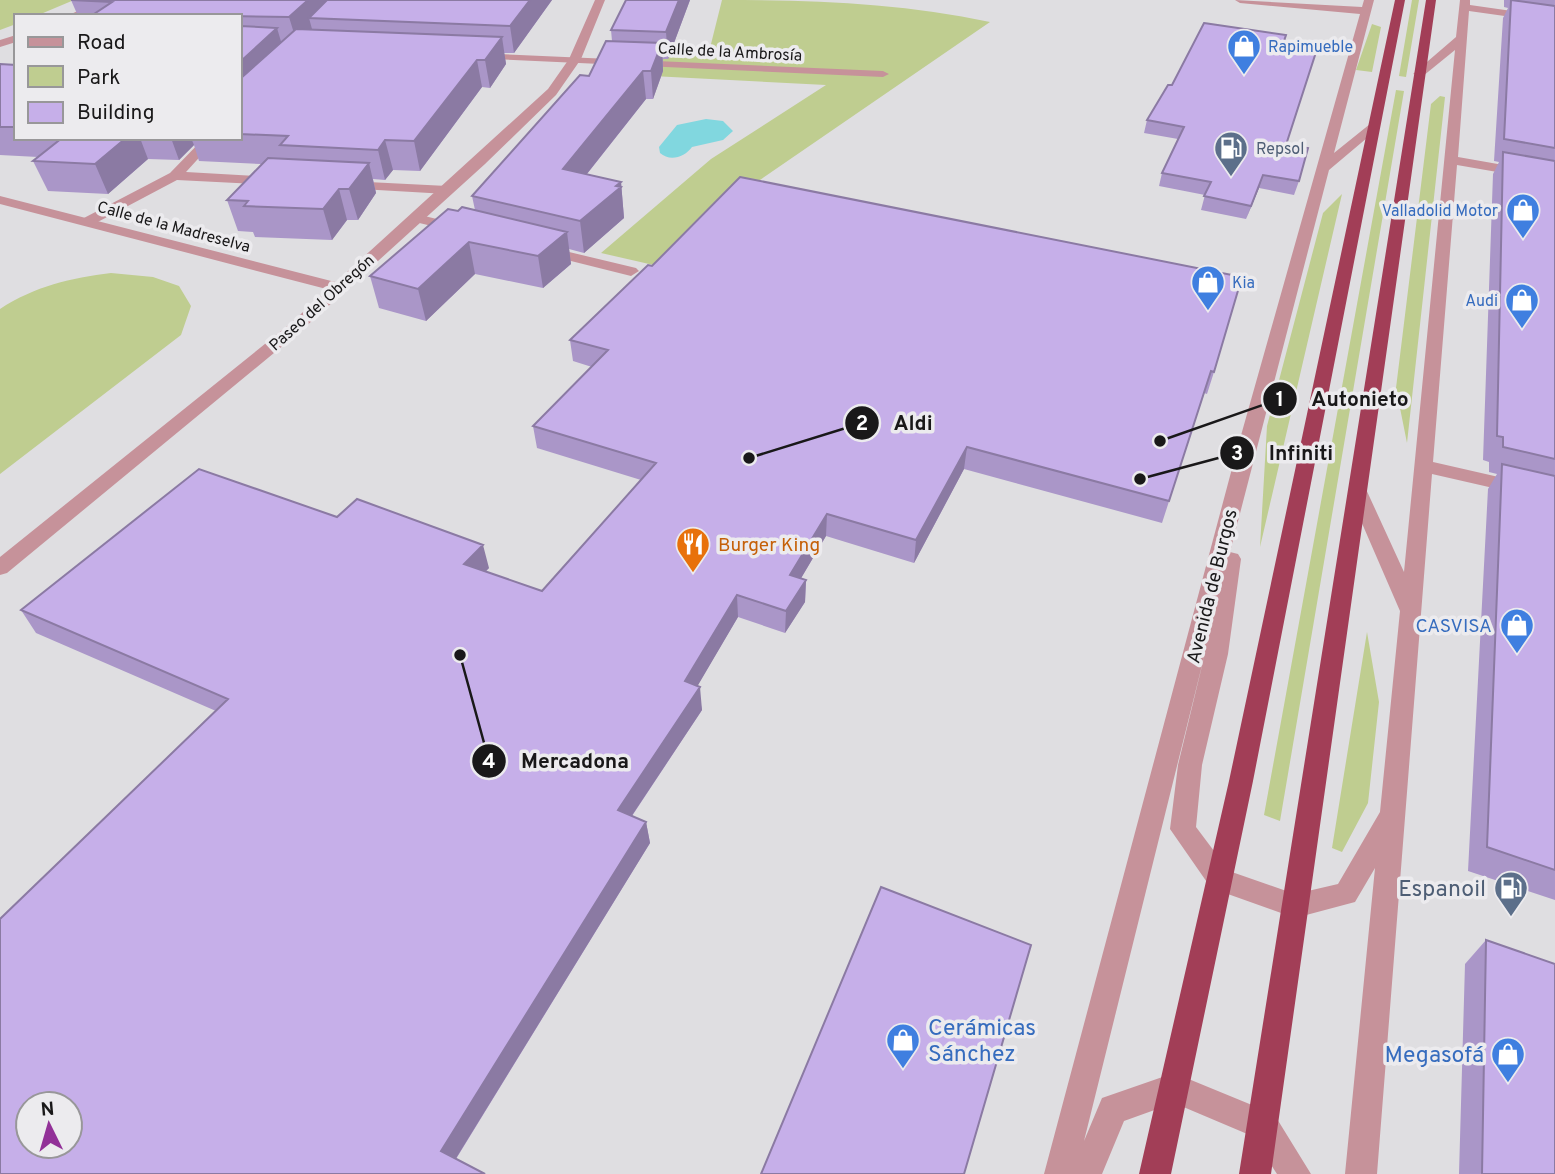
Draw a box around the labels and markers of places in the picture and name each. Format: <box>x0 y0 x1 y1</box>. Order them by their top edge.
shop icon: Rapimueble <box>1225 27 1263 76</box>
place label: Rapimueble <box>1268 38 1353 58</box>
fuel station icon: Repsol <box>1212 129 1250 178</box>
place label: Repsol <box>1256 140 1304 160</box>
shop icon: Valladolid Motor <box>1504 191 1542 240</box>
place label: Valladolid Motor <box>1382 202 1498 222</box>
shop icon: Kia <box>1189 263 1227 312</box>
place label: Kia <box>1232 274 1255 294</box>
shop icon: Audi <box>1503 281 1541 330</box>
place label: Audi <box>1465 292 1498 312</box>
callout: Autonieto <box>1263 378 1423 420</box>
callout: Aldi <box>845 402 947 444</box>
callout: Infiniti <box>1219 432 1347 474</box>
restaurant icon: Burger King <box>674 525 712 574</box>
place label: Burger King <box>718 534 820 558</box>
shop icon: CASVISA <box>1498 606 1536 655</box>
place label: CASVISA <box>1415 615 1492 639</box>
callout: Mercadona <box>472 740 643 782</box>
fuel station icon: Espanoil <box>1492 869 1530 918</box>
place label: Espanoil <box>1398 876 1486 905</box>
place label: Cerámicas Sánchez <box>928 1015 1036 1070</box>
shop icon: Cerámicas Sánchez <box>884 1021 922 1070</box>
shop icon: Megasofá <box>1489 1035 1527 1084</box>
place label: Megasofá <box>1385 1042 1484 1071</box>

